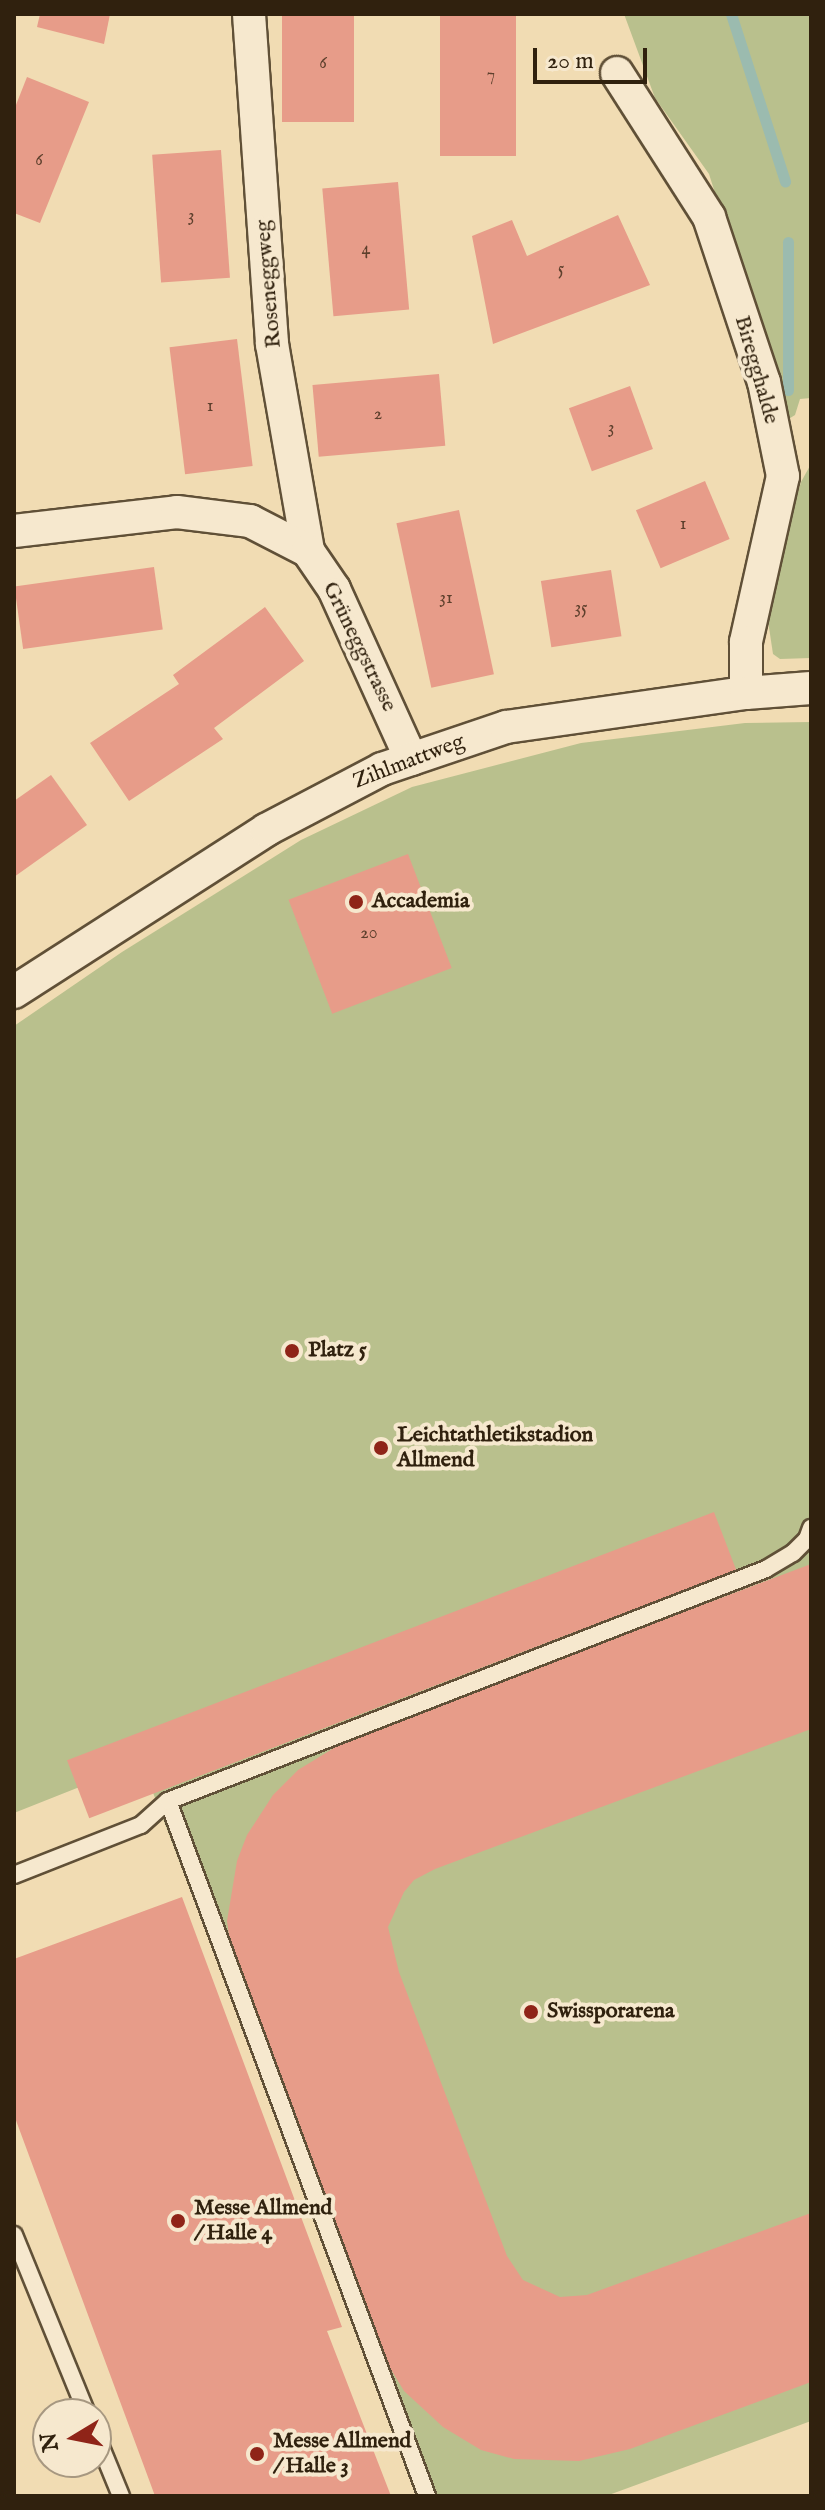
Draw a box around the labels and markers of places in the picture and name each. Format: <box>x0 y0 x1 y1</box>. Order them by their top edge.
place label: Accademia <box>372 889 469 915</box>
marker: Accademia <box>347 893 365 911</box>
place label: Platz 5 <box>308 1338 367 1364</box>
marker: Platz 5 <box>283 1342 301 1360</box>
place label: Leichtathletikstadion Allmend <box>397 1422 593 1474</box>
marker: Leichtathletikstadion Allmend <box>372 1439 390 1457</box>
place label: Swissporarena <box>547 1999 674 2025</box>
marker: Swissporarena <box>522 2003 540 2021</box>
place label: Messe Allmend / Halle 4 <box>194 2195 332 2246</box>
marker: Messe Allmend / Halle 4 <box>169 2212 187 2230</box>
place label: Messe Allmend / Halle 3 <box>273 2428 411 2480</box>
marker: Messe Allmend / Halle 3 <box>248 2445 266 2463</box>

